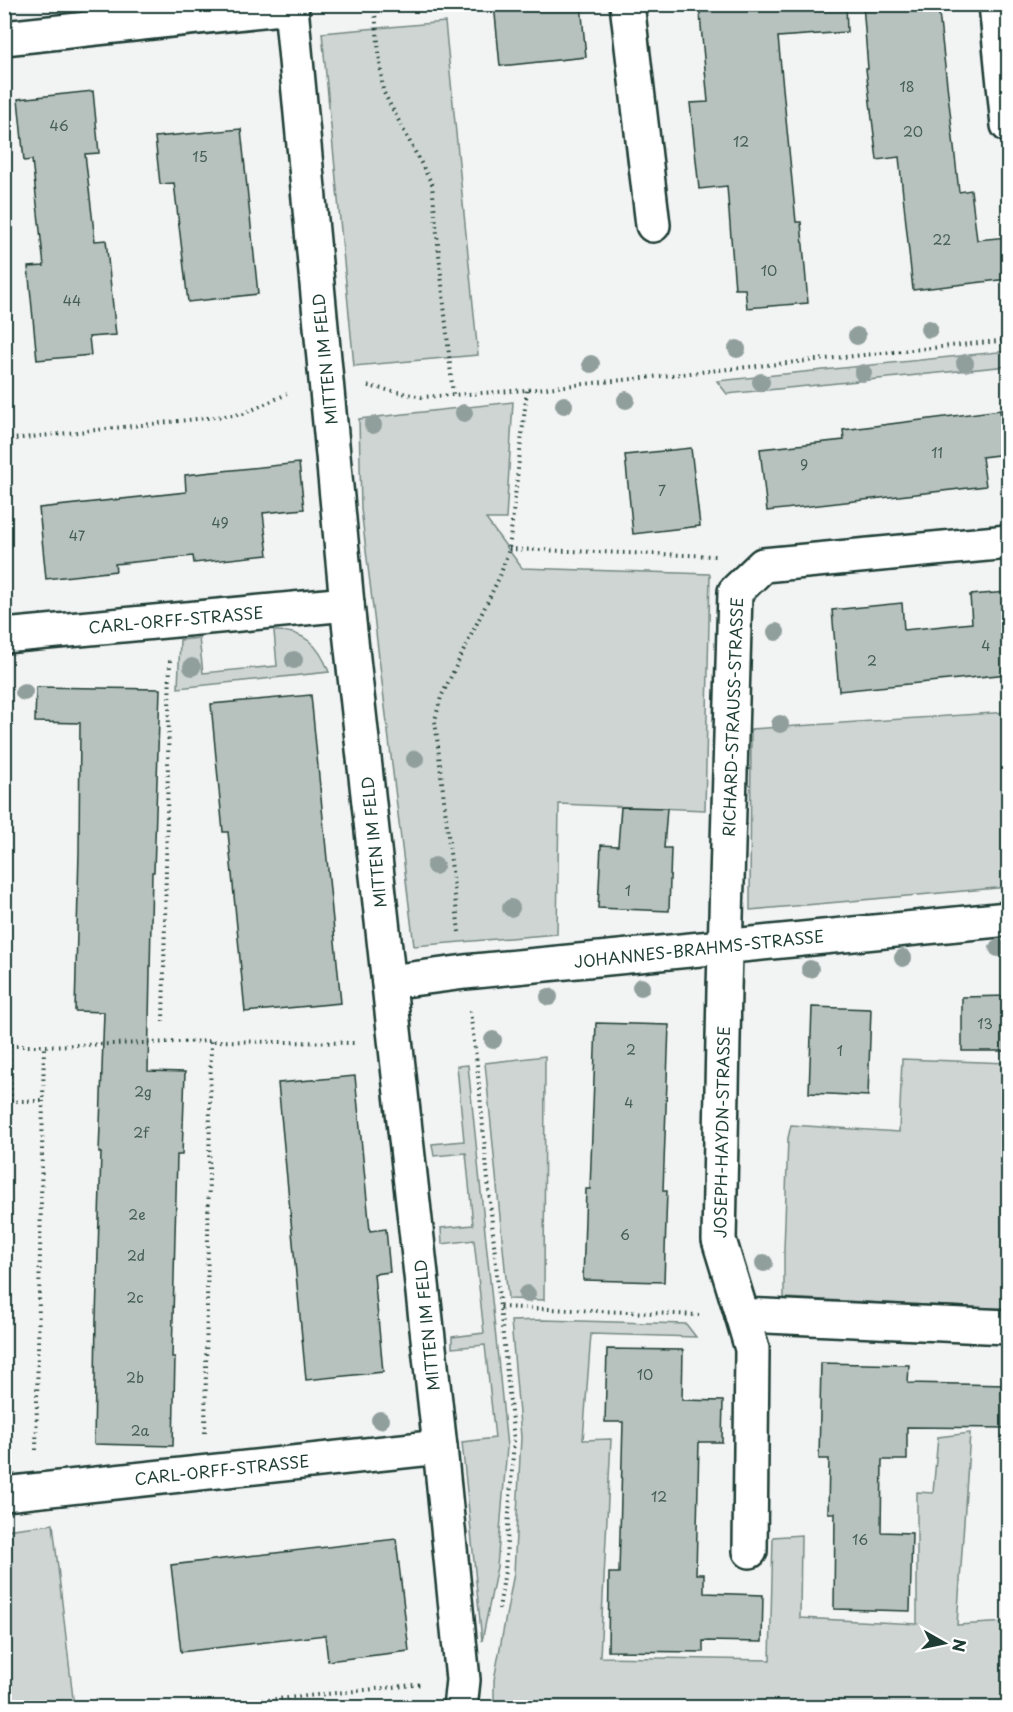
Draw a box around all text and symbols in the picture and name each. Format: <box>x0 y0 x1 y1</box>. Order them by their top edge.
house number: 18 <box>899 76 915 97</box>
house number: 46 <box>49 115 69 136</box>
house number: 20 <box>903 121 923 142</box>
house number: 12 <box>733 131 749 152</box>
house number: 15 <box>192 146 208 167</box>
house number: 22 <box>933 229 951 250</box>
house number: 10 <box>761 260 777 281</box>
house number: 44 <box>63 290 81 311</box>
street label: MITTEN IM FELD <box>305 292 343 426</box>
house number: 11 <box>931 442 943 463</box>
house number: 9 <box>800 454 808 475</box>
house number: 7 <box>658 480 666 501</box>
house number: 49 <box>211 512 229 533</box>
house number: 47 <box>69 525 86 546</box>
street label: RICHARD-STRAUSS-STRASSE <box>716 597 748 837</box>
street label: CARL-ORFF-STRASSE <box>87 599 264 639</box>
house number: 4 <box>981 635 991 656</box>
house number: 2 <box>867 650 877 671</box>
street label: MITTEN IM FELD <box>354 775 392 909</box>
house number: 1 <box>625 880 631 901</box>
street label: JOHANNES-BRAHMS-STRASSE <box>572 923 825 973</box>
house number: 13 <box>977 1013 993 1034</box>
street label: JOSEPH-HAYDN-STRASSE <box>707 1026 735 1238</box>
house number: 2 <box>626 1039 636 1060</box>
house number: 1 <box>837 1040 843 1061</box>
house number: 2g <box>134 1081 152 1102</box>
house number: 4 <box>624 1092 634 1113</box>
house number: 2f <box>133 1122 150 1143</box>
house number: 2e <box>128 1204 146 1225</box>
house number: 6 <box>620 1224 630 1245</box>
house number: 2d <box>127 1245 145 1266</box>
street label: MITTEN IM FELD <box>407 1258 445 1392</box>
house number: 2c <box>126 1287 144 1308</box>
house number: 10 <box>637 1364 653 1385</box>
house number: 2b <box>126 1367 144 1388</box>
house number: 2a <box>131 1420 149 1441</box>
street label: CARL-ORFF-STRASSE <box>133 1448 311 1490</box>
house number: 12 <box>651 1486 667 1507</box>
house number: 16 <box>852 1529 868 1550</box>
north arrow <box>914 1613 974 1673</box>
text: N <box>947 1637 973 1654</box>

